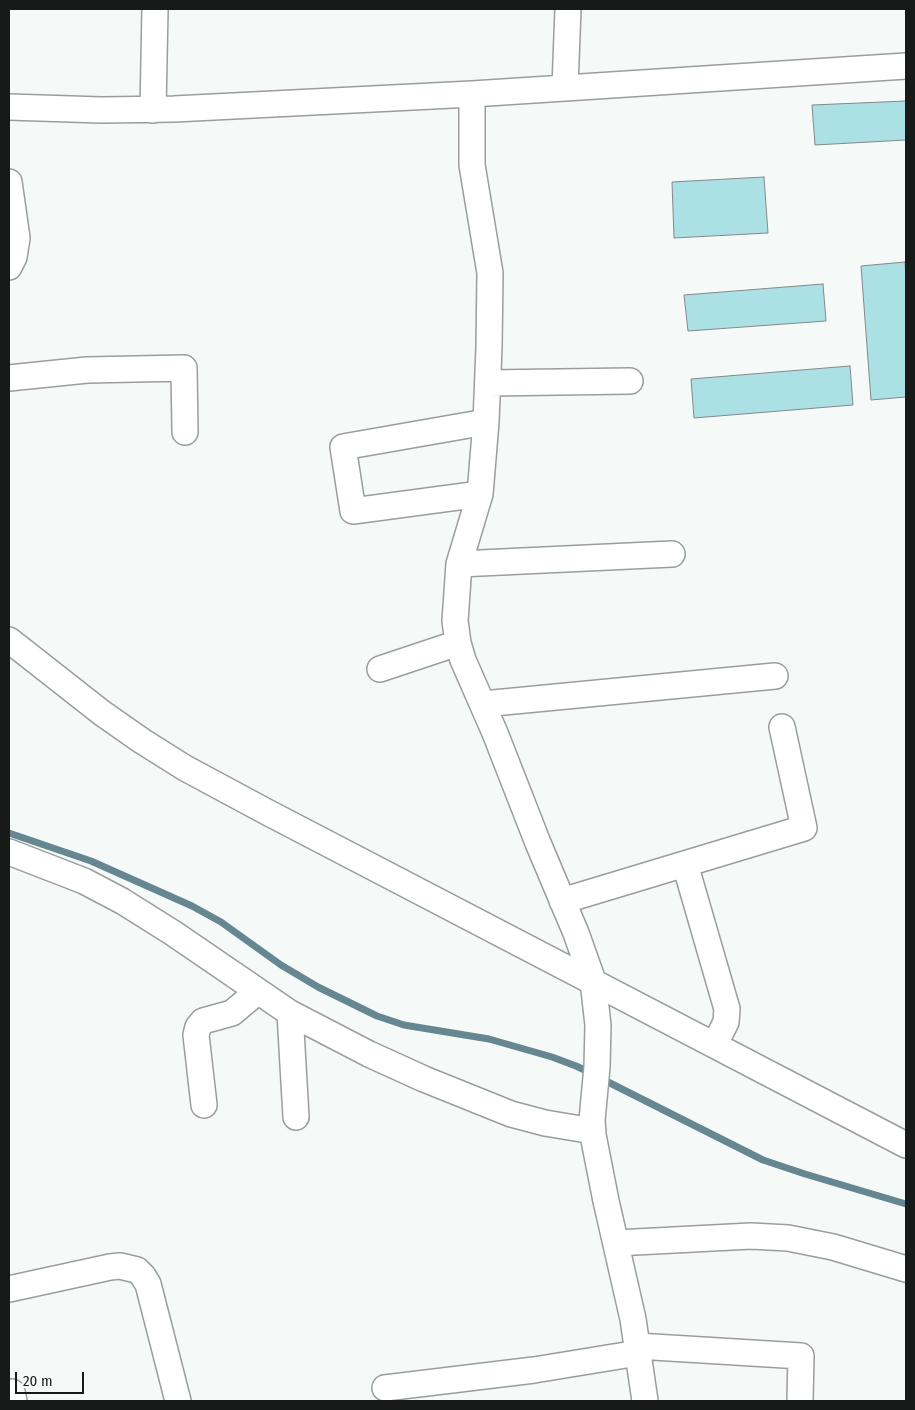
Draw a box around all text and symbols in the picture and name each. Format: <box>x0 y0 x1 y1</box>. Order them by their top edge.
scale bar <box>18 1362 86 1394</box>
text: 20 m <box>23 1372 53 1390</box>

